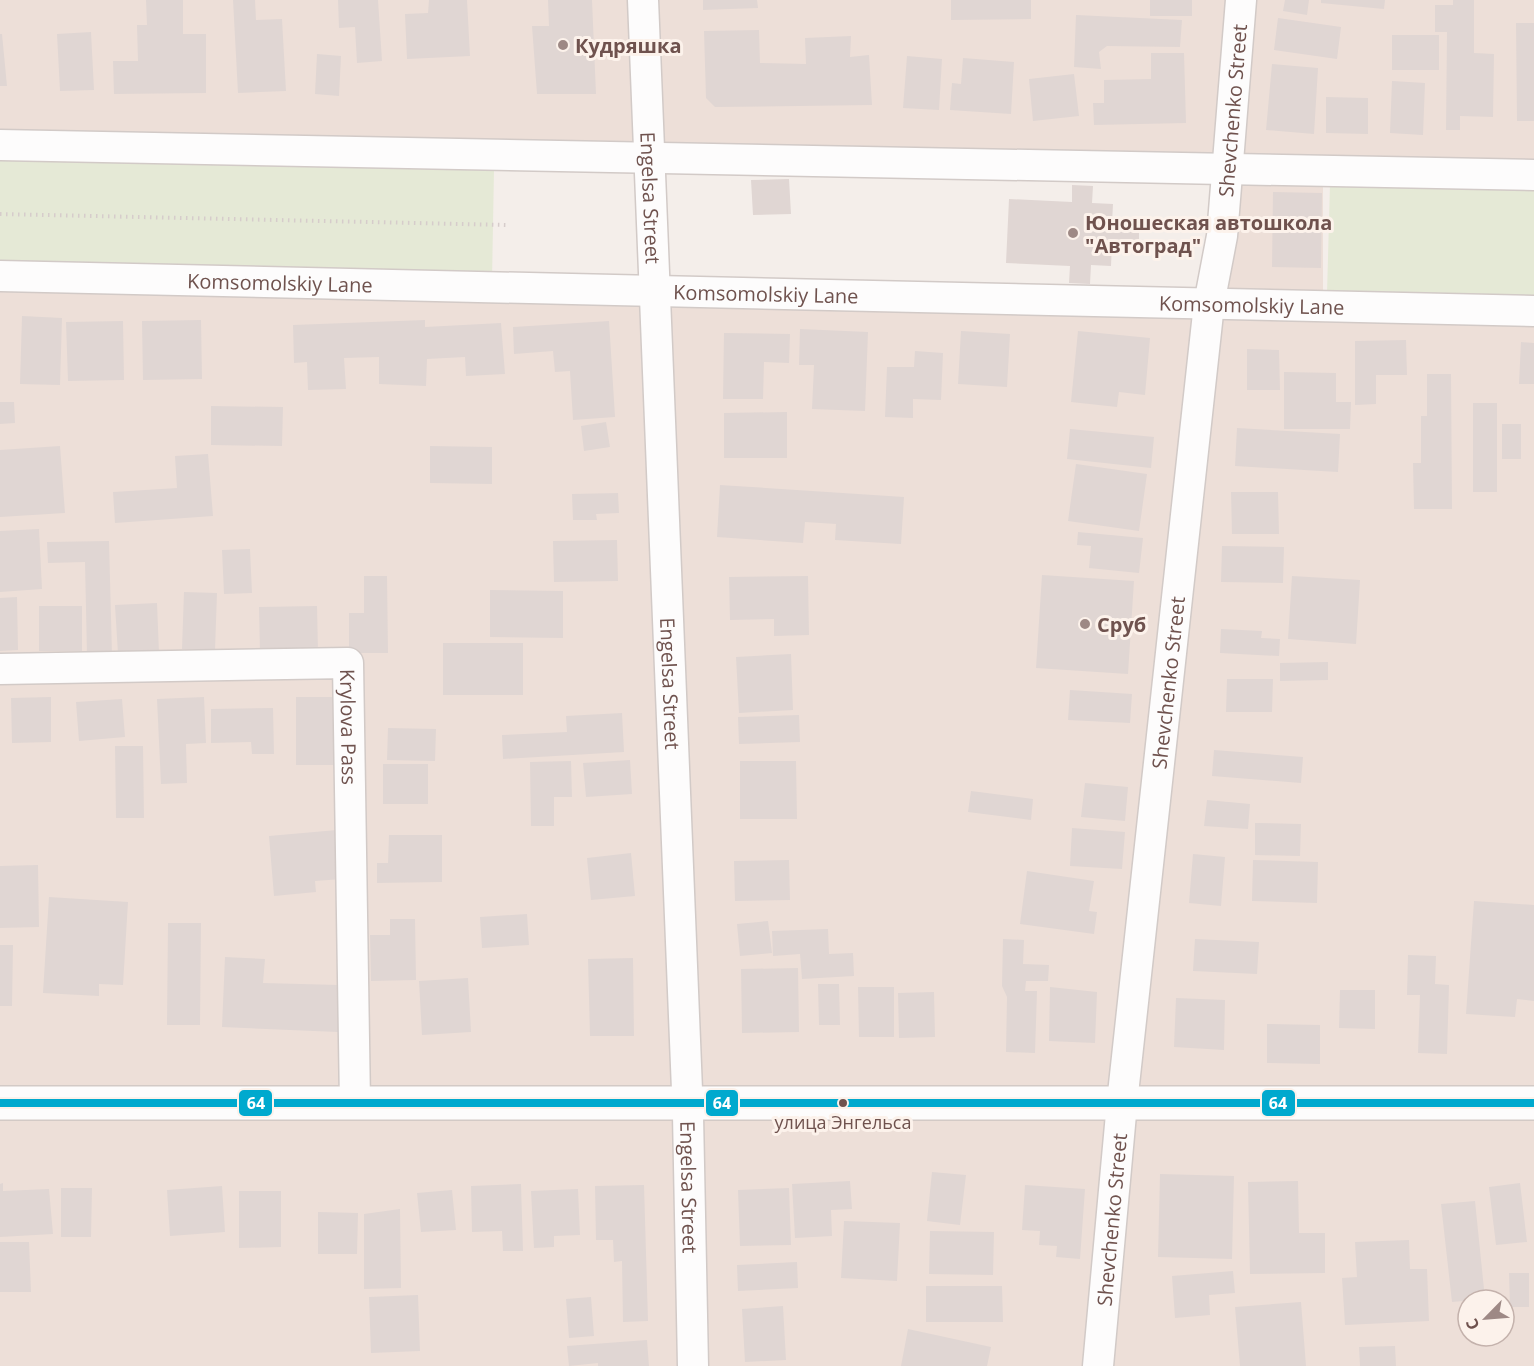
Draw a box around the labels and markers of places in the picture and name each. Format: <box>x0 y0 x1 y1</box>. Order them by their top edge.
place label: Кудряшка <box>575 32 681 59</box>
marker: Кудряшка <box>556 38 570 52</box>
place label: Юношеская автошкола "Автоград" <box>1085 209 1332 259</box>
marker: Юношеская автошкола "Автоград" <box>1066 226 1080 240</box>
place label: Сруб <box>1097 611 1146 638</box>
marker: Сруб <box>1078 617 1092 631</box>
marker: улица Энгельса <box>837 1097 849 1109</box>
place label: улица Энгельса <box>775 1110 911 1134</box>

